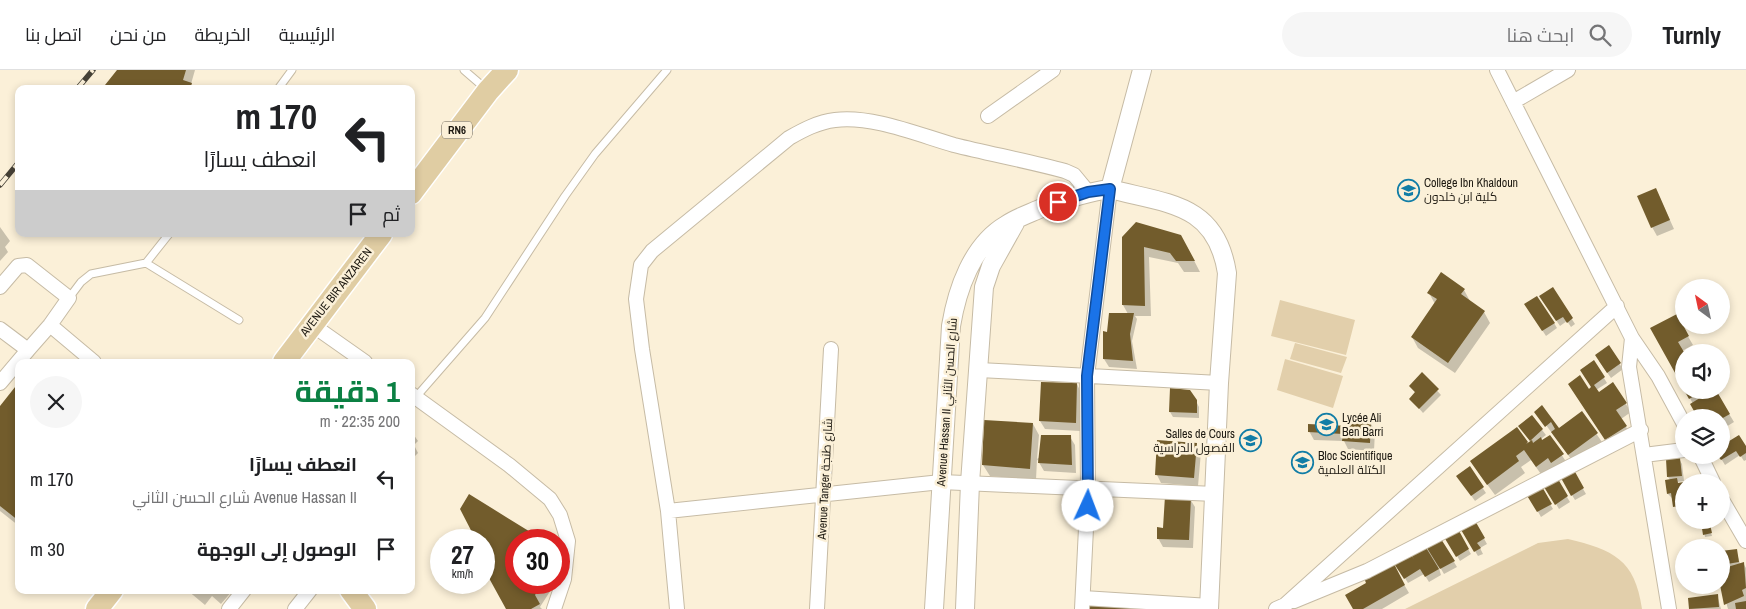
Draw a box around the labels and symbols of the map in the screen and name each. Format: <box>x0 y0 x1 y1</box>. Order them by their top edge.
road number: RN6 <box>442 122 472 138</box>
place label: College Ibn Khaldoun كلية ابن خلدون <box>1424 175 1518 205</box>
school or university icon: College Ibn Khaldoun كلية ابن خلدون <box>1396 178 1420 202</box>
pin <box>1037 181 1079 223</box>
street label: AVENUE BIR ANZAREN <box>296 244 376 340</box>
north arrow <box>1675 279 1730 334</box>
street label: Avenue Hassan II شارع الحسن الثاني <box>933 317 963 488</box>
place label: Lycée Ali Ben Barri <box>1342 410 1384 440</box>
school or university icon: Lycée Ali Ben Barri <box>1314 413 1338 437</box>
street label: Avenue Tanger شارع طنجة <box>814 418 836 541</box>
place label: Salles de Cours الفصول الدراسية <box>1153 426 1235 456</box>
school or university icon: Salles de Cours الفصول الدراسية <box>1239 429 1263 453</box>
place label: Bloc Scientifique الكتلة العلمية <box>1318 448 1392 478</box>
school or university icon: Bloc Scientifique الكتلة العلمية <box>1290 451 1314 475</box>
position arrow <box>1061 479 1113 531</box>
speed limit sign: 30 <box>505 529 570 594</box>

